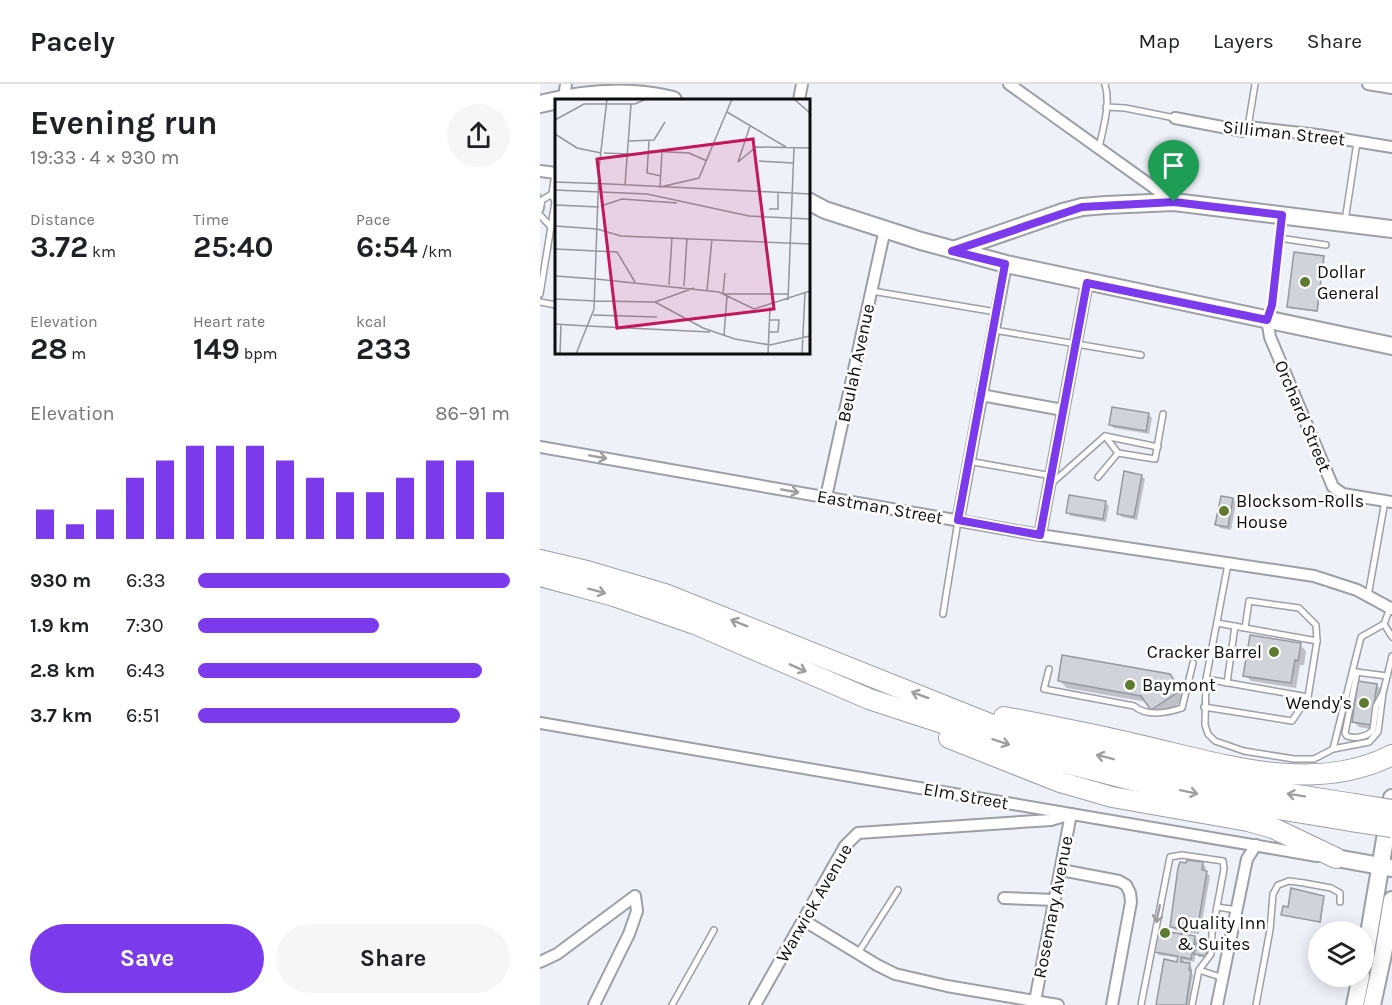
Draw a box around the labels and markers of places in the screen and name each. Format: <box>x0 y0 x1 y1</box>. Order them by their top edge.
pin <box>1148 140 1199 202</box>
place label: Dollar General <box>1317 261 1379 304</box>
marker: Dollar General <box>1298 275 1312 289</box>
place label: Blocksom-Rolls House <box>1236 490 1364 533</box>
marker: Blocksom-Rolls House <box>1217 504 1231 518</box>
place label: Cracker Barrel <box>1147 641 1262 663</box>
marker: Cracker Barrel <box>1267 645 1281 659</box>
place label: Baymont <box>1142 674 1216 696</box>
marker: Baymont <box>1123 678 1137 692</box>
place label: Wendy's <box>1285 692 1352 714</box>
marker: Wendy's <box>1357 696 1371 710</box>
place label: Quality Inn & Suites <box>1177 912 1266 955</box>
marker: Quality Inn & Suites <box>1158 926 1172 940</box>

